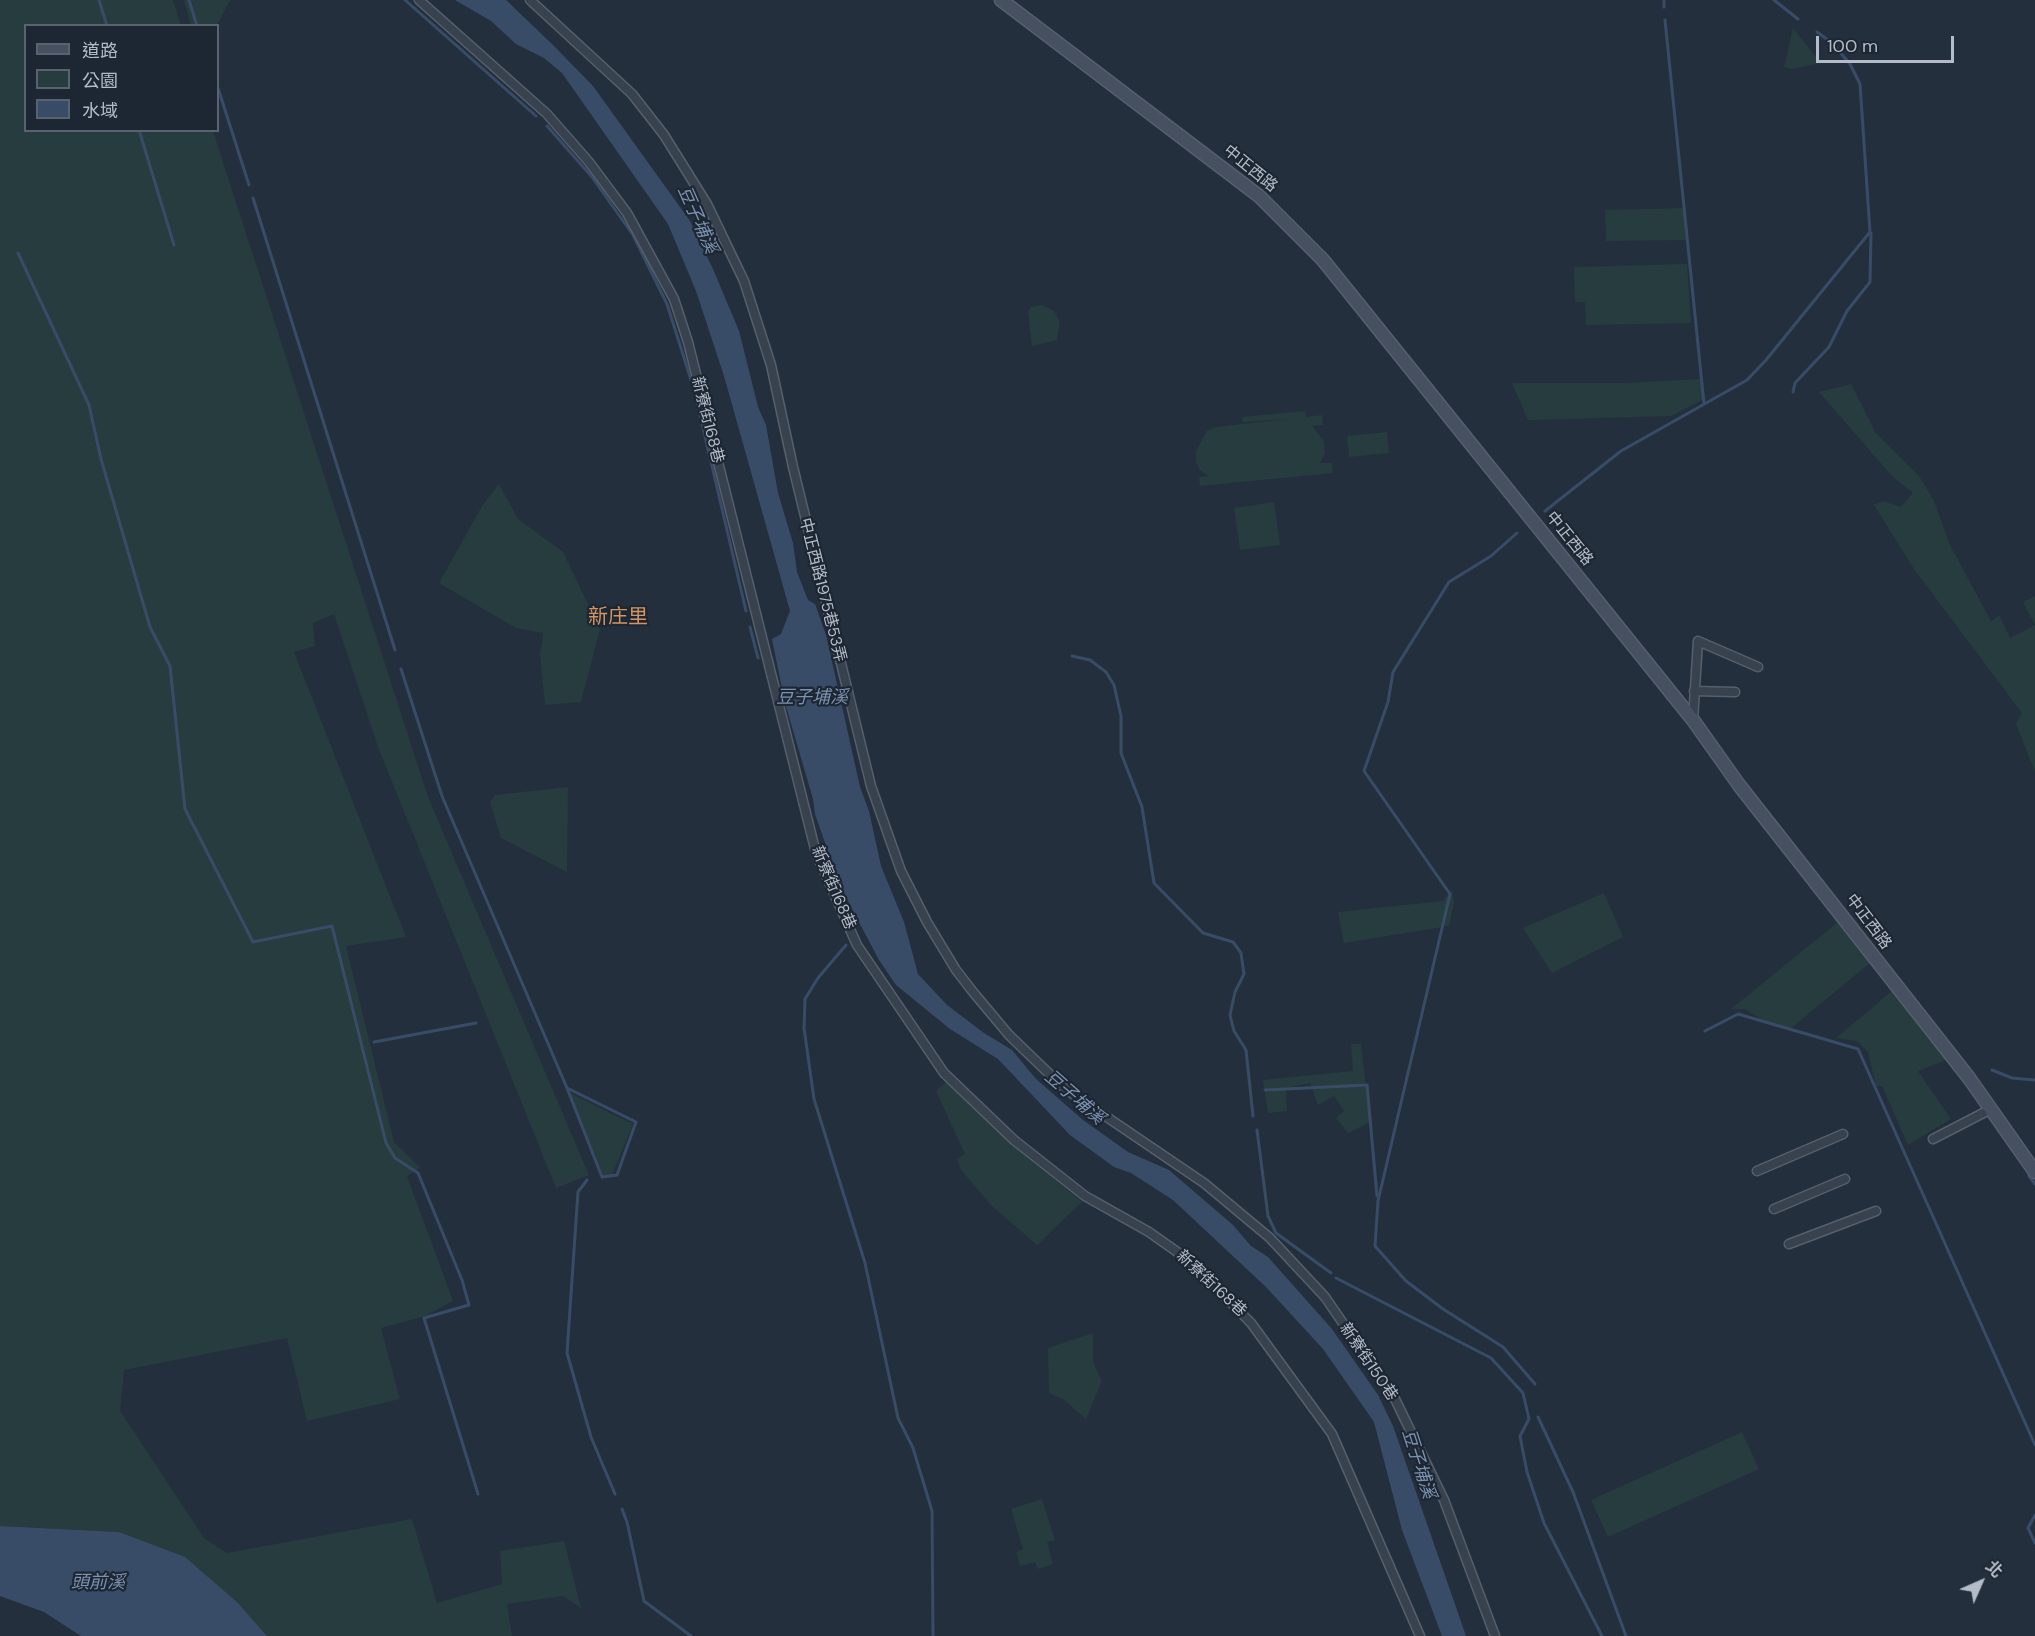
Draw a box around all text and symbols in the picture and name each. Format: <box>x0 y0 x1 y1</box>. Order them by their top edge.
legend <box>24 24 219 132</box>
scale bar <box>1819 24 1957 62</box>
text: 100 m <box>1827 34 1878 58</box>
text: 道路 <box>82 39 118 63</box>
text: 公園 <box>82 69 118 93</box>
text: 水域 <box>82 99 118 123</box>
street label: 中正西路 <box>1219 141 1281 197</box>
water label: 豆子埔溪 <box>672 183 722 257</box>
street label: 新寮街168巷 <box>687 375 727 465</box>
street label: 中正西路 <box>1541 508 1597 570</box>
street label: 中正西路1975巷53弄 <box>795 516 849 664</box>
district label: 新庄里 <box>588 606 648 630</box>
water label: 豆子埔溪 <box>776 687 848 709</box>
street label: 新寮街168巷 <box>807 843 859 933</box>
street label: 中正西路 <box>1841 891 1895 953</box>
water label: 豆子埔溪 <box>1040 1066 1108 1130</box>
street label: 新寮街168巷 <box>1172 1247 1250 1321</box>
street label: 新寮街150巷 <box>1335 1319 1401 1405</box>
water label: 豆子埔溪 <box>1397 1426 1439 1502</box>
north arrow <box>1951 1552 2011 1612</box>
text: 北 <box>1981 1556 2007 1582</box>
water label: 頭前溪 <box>71 1572 125 1594</box>

